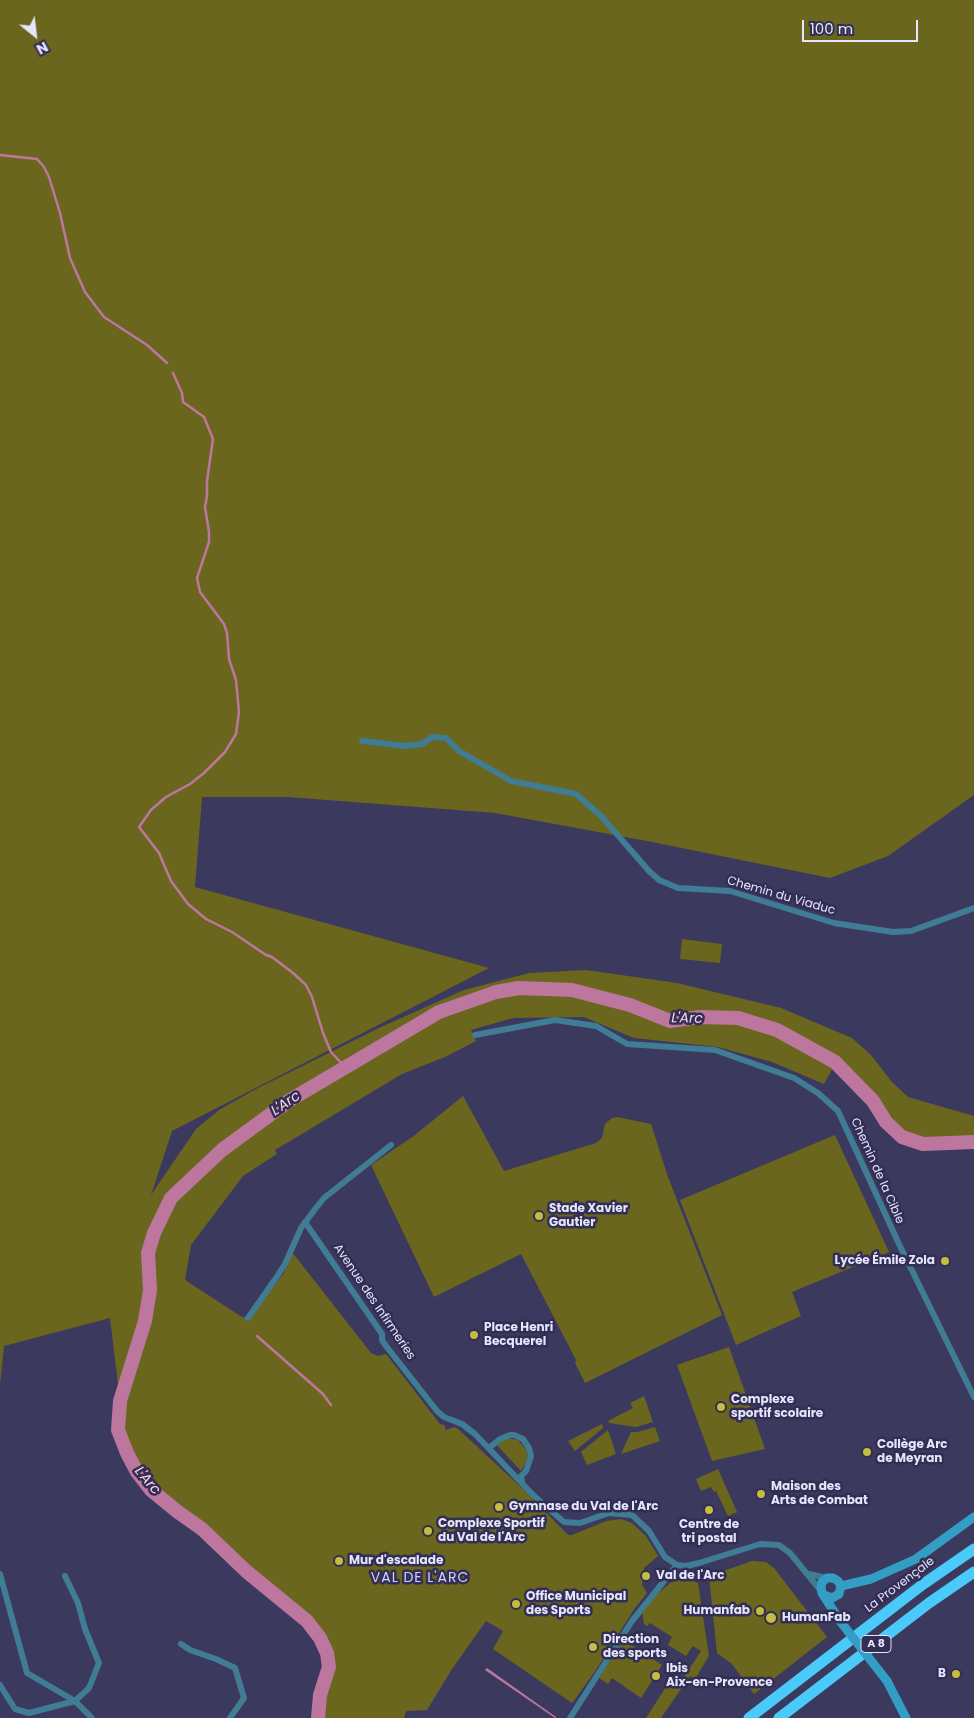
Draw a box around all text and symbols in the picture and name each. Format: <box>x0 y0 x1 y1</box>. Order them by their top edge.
north arrow <box>10 10 60 60</box>
scale bar <box>804 10 920 42</box>
text: 100 m <box>810 18 853 39</box>
text: N <box>33 37 52 59</box>
street label: Chemin du Viaduc <box>725 874 837 918</box>
water label: L'Arc <box>671 1010 703 1028</box>
water label: L'Arc <box>268 1088 304 1120</box>
street label: Chemin de la Cible <box>847 1116 907 1226</box>
place label: Stade Xavier Gautier <box>549 1202 628 1230</box>
marker: Stade Xavier Gautier <box>533 1210 545 1222</box>
street label: Avenue des Infirmeries <box>330 1242 418 1362</box>
place label: Lycée Émile Zola <box>834 1254 935 1268</box>
marker: Lycée Émile Zola <box>939 1255 951 1267</box>
place label: Place Henri Becquerel <box>484 1321 553 1349</box>
marker: Place Henri Becquerel <box>468 1329 480 1341</box>
place label: Complexe sportif scolaire <box>731 1393 823 1421</box>
marker: Complexe sportif scolaire <box>715 1401 727 1413</box>
place label: Collège Arc de Meyran <box>877 1438 948 1466</box>
marker: Collège Arc de Meyran <box>861 1446 873 1458</box>
water label: L'Arc <box>130 1464 164 1498</box>
place label: Maison des Arts de Combat <box>771 1480 868 1508</box>
marker: Maison des Arts de Combat <box>755 1488 767 1500</box>
place label: Gymnase du Val de l'Arc <box>509 1500 659 1514</box>
marker: Gymnase du Val de l'Arc <box>493 1501 505 1513</box>
marker: Centre de tri postal <box>703 1504 715 1516</box>
place label: Complexe Sportif du Val de l'Arc <box>438 1517 545 1545</box>
place label: Centre de tri postal <box>679 1518 739 1546</box>
marker: Complexe Sportif du Val de l'Arc <box>422 1525 434 1537</box>
place label: Mur d'escalade <box>349 1554 443 1568</box>
street label: La Provençale <box>862 1554 938 1616</box>
marker: Mur d'escalade <box>333 1555 345 1567</box>
place label: Val de l'Arc <box>656 1569 725 1583</box>
district label: VAL DE L'ARC <box>369 1570 471 1586</box>
marker: Val de l'Arc <box>640 1570 652 1582</box>
place label: Office Municipal des Sports <box>526 1590 626 1618</box>
marker: Office Municipal des Sports <box>510 1598 522 1610</box>
place label: Humanfab <box>684 1604 750 1618</box>
marker: Humanfab <box>754 1605 766 1617</box>
marker: HumanFab <box>764 1611 778 1625</box>
place label: HumanFab <box>782 1611 851 1625</box>
place label: Direction des sports <box>603 1633 667 1661</box>
road number: A 8 <box>861 1636 891 1652</box>
marker: Direction des sports <box>587 1641 599 1653</box>
place label: Ibis Aix-en-Provence <box>666 1662 773 1690</box>
place label: B <box>938 1667 946 1681</box>
marker: B <box>950 1668 962 1680</box>
marker: Ibis Aix-en-Provence <box>650 1670 662 1682</box>

